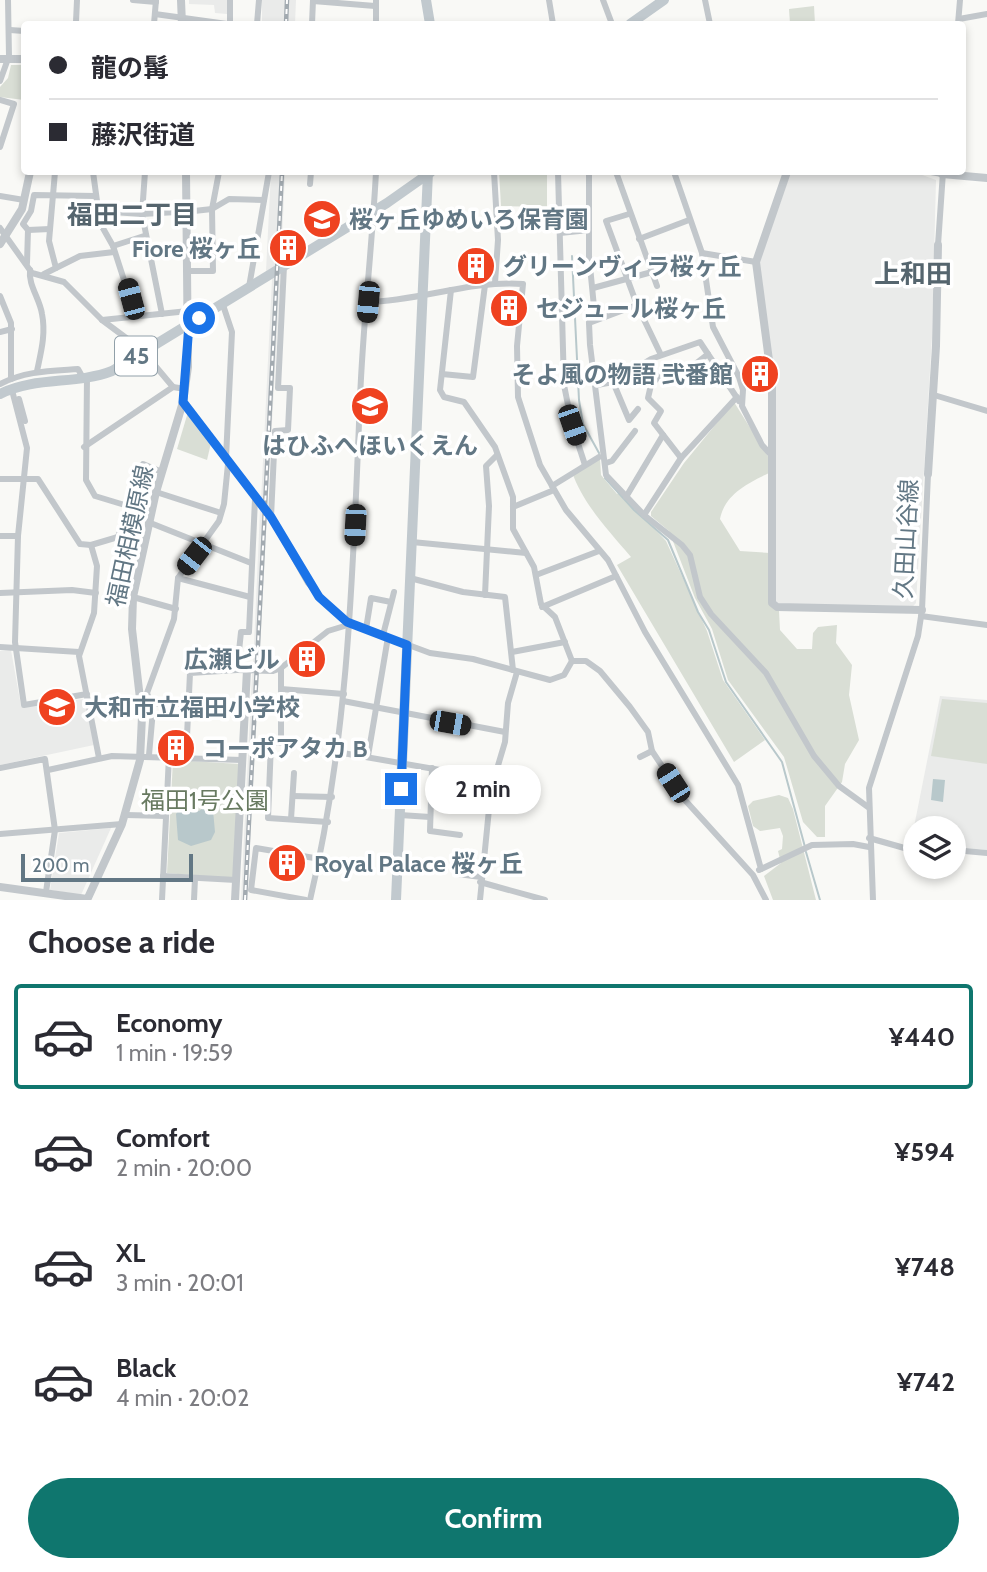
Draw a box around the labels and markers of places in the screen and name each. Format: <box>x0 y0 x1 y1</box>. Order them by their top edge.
school or university icon: 桜ヶ丘ゆめいろ保育園 <box>301 198 343 240</box>
place label: 桜ヶ丘ゆめいろ保育園 <box>349 205 589 234</box>
building icon: Fiore 桜ヶ丘 <box>267 227 309 269</box>
place label: Fiore 桜ヶ丘 <box>132 234 261 263</box>
building icon: グリーンヴィラ桜ヶ丘 <box>455 245 497 287</box>
place label: グリーンヴィラ桜ヶ丘 <box>503 252 742 281</box>
building icon: セジュール桜ヶ丘 <box>488 287 530 329</box>
place label: セジュール桜ヶ丘 <box>536 294 726 323</box>
building icon: そよ風の物語 弐番館 <box>739 353 781 395</box>
place label: そよ風の物語 弐番館 <box>512 360 733 389</box>
school or university icon: はひふへほいくえん <box>349 385 391 427</box>
place label: はひふへほいくえん <box>262 431 478 460</box>
building icon: 広瀬ビル <box>286 638 328 680</box>
place label: 広瀬ビル <box>184 645 280 674</box>
school or university icon: 大和市立福田小学校 <box>36 686 78 728</box>
place label: 大和市立福田小学校 <box>84 693 300 722</box>
building icon: コーポアタカ B <box>155 727 197 769</box>
place label: コーポアタカ B <box>203 734 367 763</box>
building icon: Royal Palace 桜ヶ丘 <box>266 842 308 884</box>
place label: Royal Palace 桜ヶ丘 <box>314 849 523 878</box>

